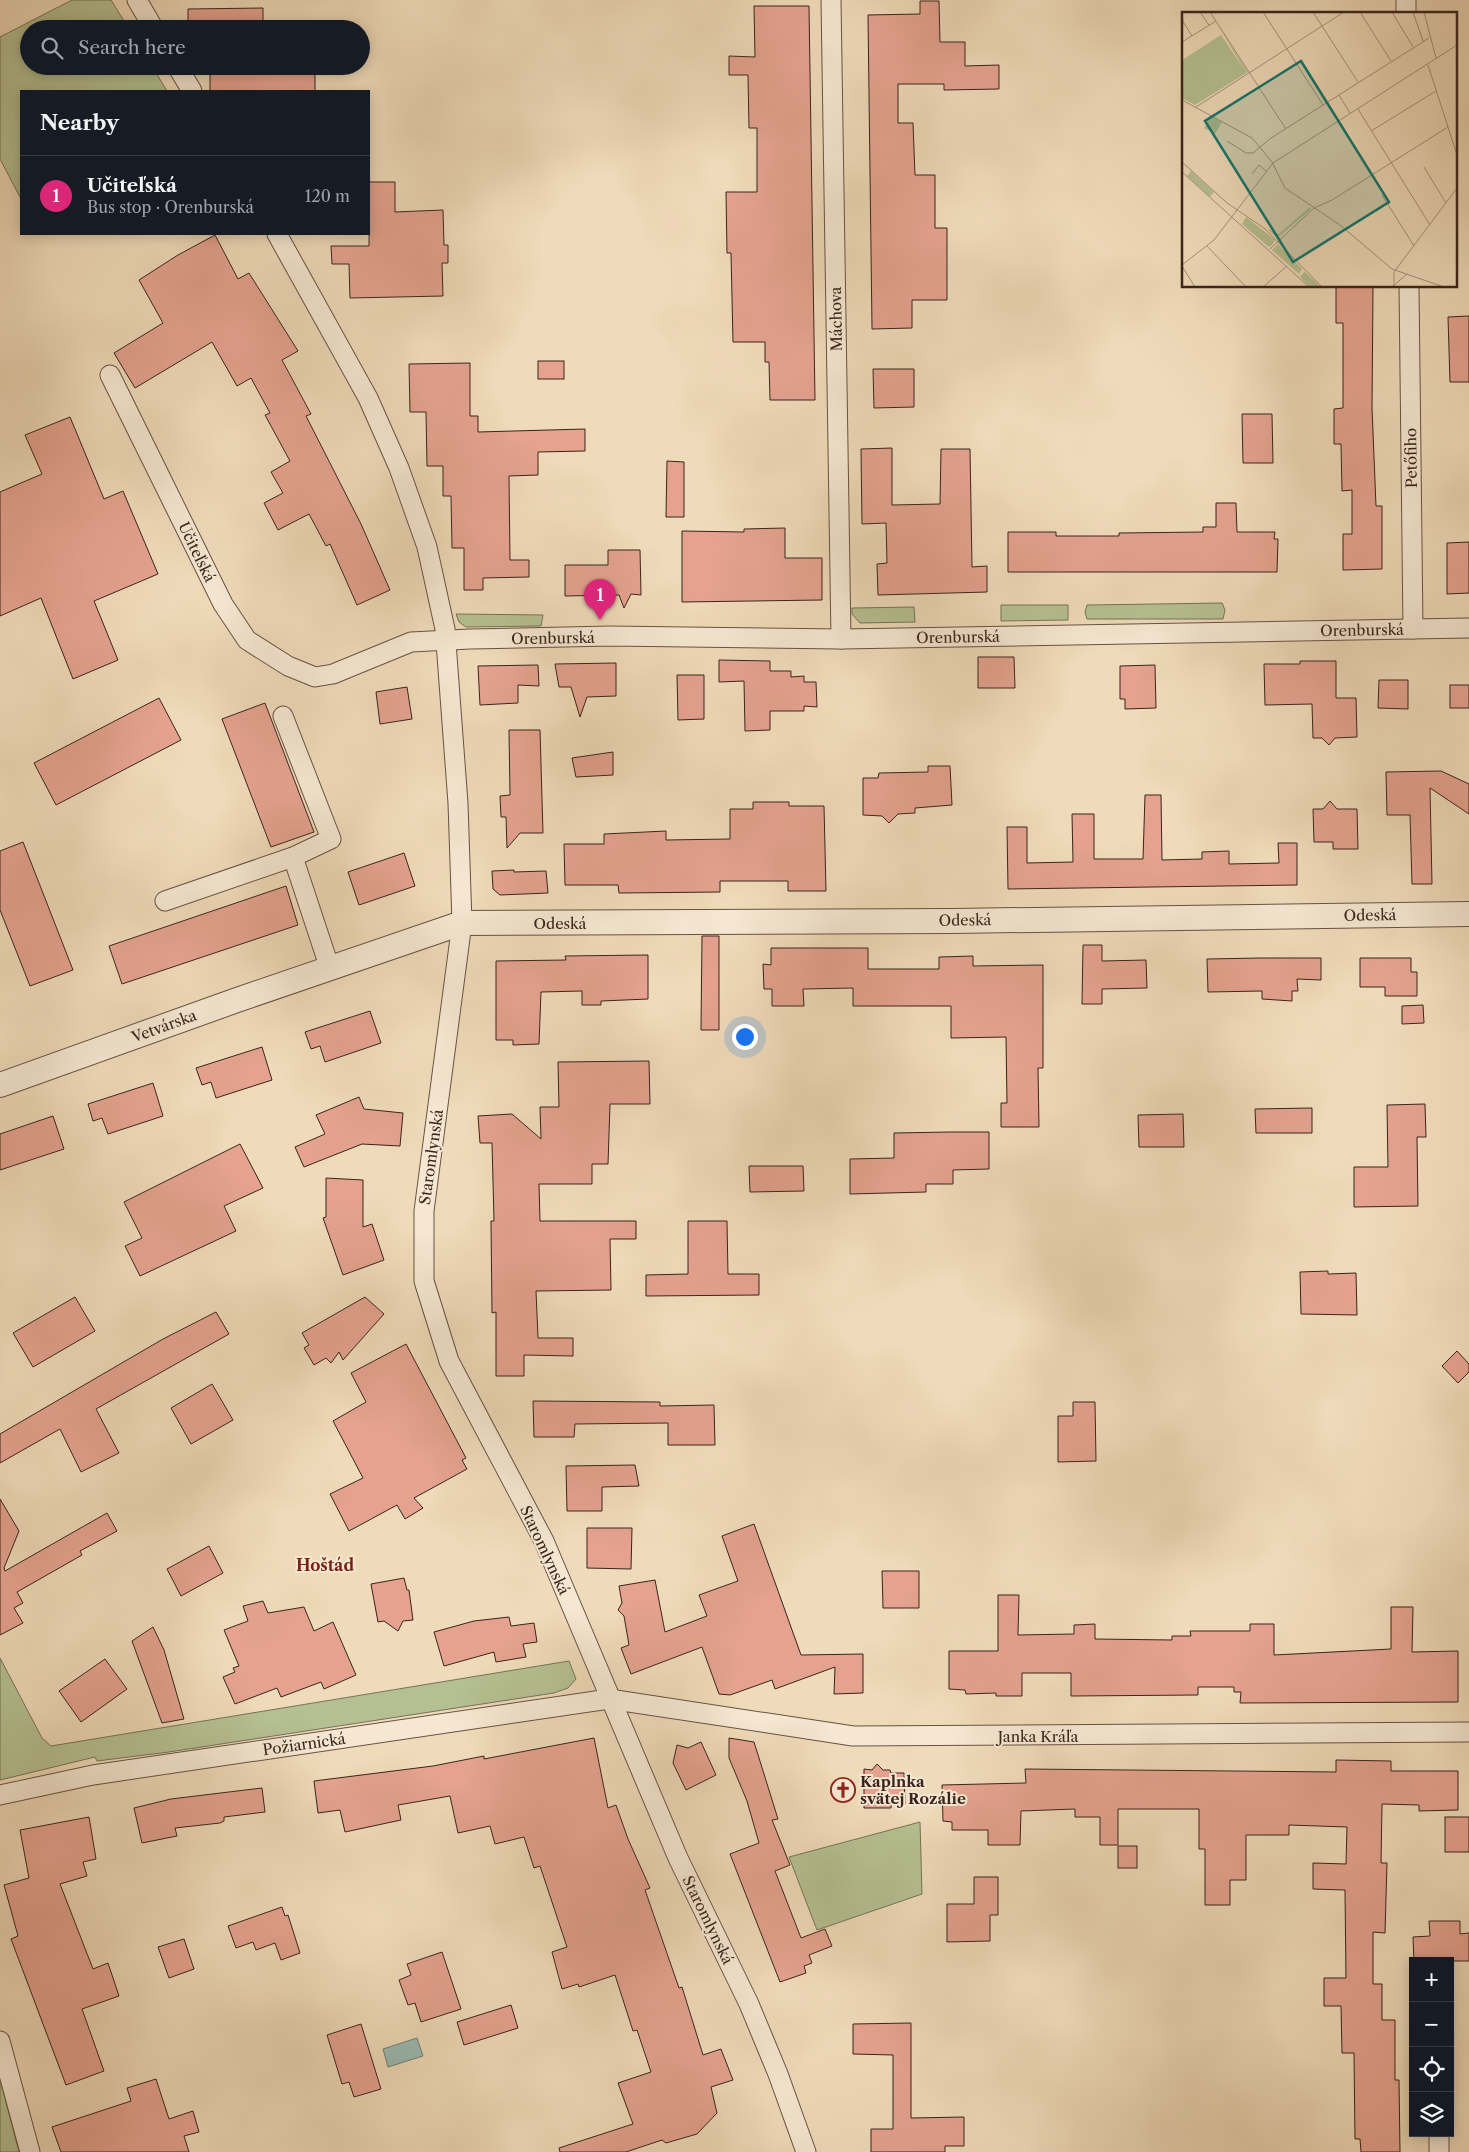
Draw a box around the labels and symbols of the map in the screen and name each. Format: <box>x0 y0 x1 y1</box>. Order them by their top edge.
inset map <box>1182 12 1456 288</box>
street label: Máchova <box>826 286 846 351</box>
street label: Petőfiho <box>1401 428 1421 488</box>
street label: Učiteľská <box>174 519 220 585</box>
pin: 1 <box>584 579 616 620</box>
street label: Orenburská <box>1320 620 1404 640</box>
street label: Orenburská <box>916 627 1000 647</box>
street label: Orenburská <box>511 628 595 648</box>
street label: Odeská <box>1343 905 1397 925</box>
street label: Odeská <box>938 910 992 930</box>
street label: Odeská <box>534 914 586 933</box>
street label: Vetvárska <box>128 1005 199 1047</box>
your location <box>732 1024 758 1050</box>
street label: Staromlynská <box>415 1108 447 1206</box>
street label: Staromlynská <box>516 1502 574 1598</box>
district label: Hoštád <box>296 1555 354 1575</box>
street label: Janka Kráľa <box>996 1727 1078 1746</box>
street label: Požiarnická <box>261 1729 347 1759</box>
place label: Kaplnka svätej Rozálie <box>860 1772 966 1808</box>
church icon: Kaplnka svätej Rozálie <box>830 1777 856 1803</box>
street label: Staromlynská <box>678 1873 738 1968</box>

